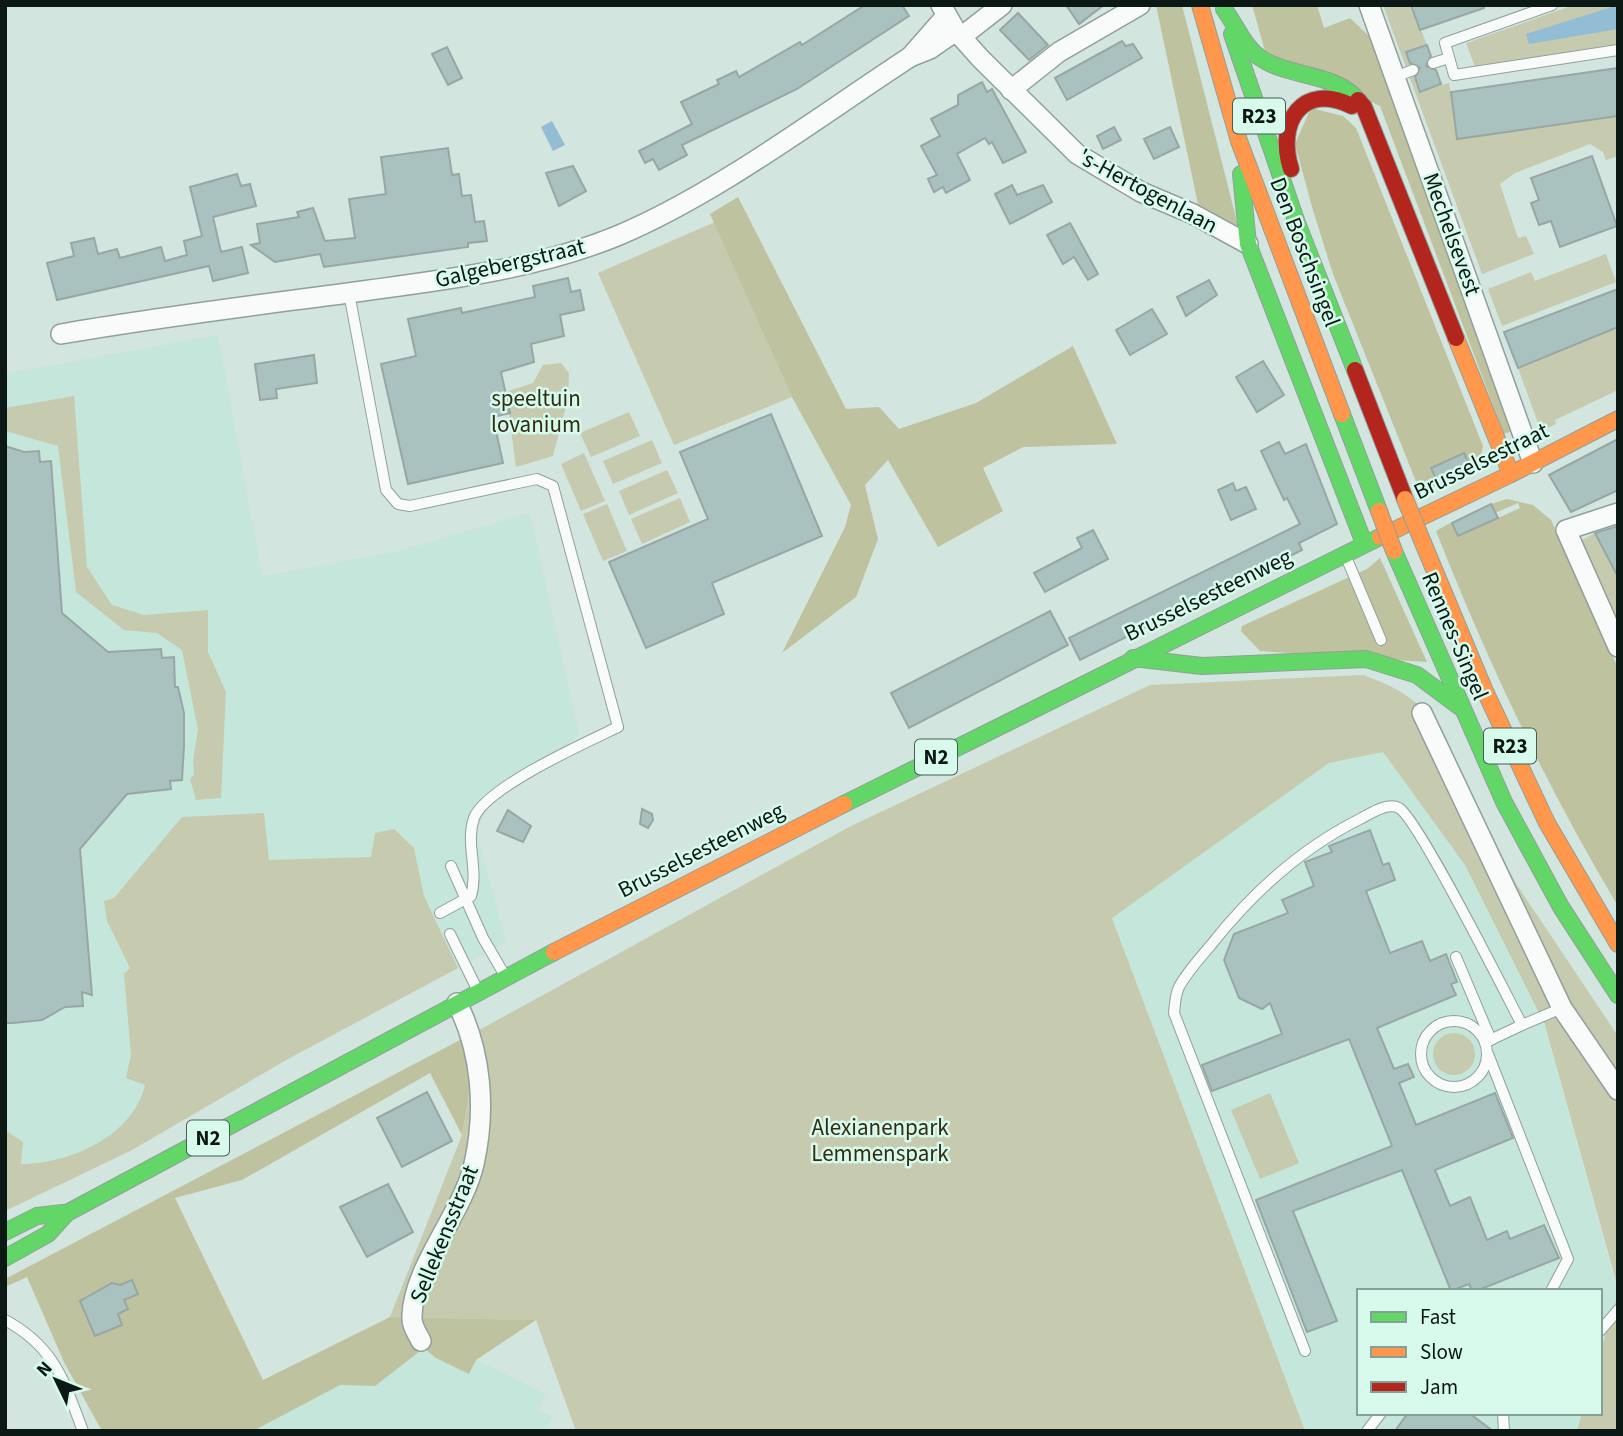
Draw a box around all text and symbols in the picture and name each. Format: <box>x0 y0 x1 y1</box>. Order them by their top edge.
road number: R23 <box>1233 99 1285 134</box>
street label: 's-Hertogenlaan <box>1072 140 1224 242</box>
street label: Mechelsevest <box>1415 168 1490 300</box>
street label: Den Boschsingel <box>1261 172 1349 332</box>
street label: Galgebergstraat <box>432 230 588 296</box>
park label: speeltuin lovanium <box>491 382 581 441</box>
street label: Brusselsestraat <box>1408 414 1554 508</box>
street label: Brusselsesteenweg <box>1119 540 1298 650</box>
street label: Rennes-Singel <box>1413 567 1497 705</box>
road number: R23 <box>1484 728 1536 764</box>
road number: N2 <box>915 740 957 774</box>
street label: Brusselsesteenweg <box>612 794 790 906</box>
park label: Alexianenpark Lemmenspark <box>811 1111 949 1170</box>
road number: N2 <box>187 1120 229 1156</box>
street label: Sellekensstraat <box>401 1160 487 1308</box>
legend <box>1357 1289 1602 1415</box>
text: Fast <box>1420 1302 1456 1332</box>
text: Slow <box>1420 1337 1463 1367</box>
north arrow <box>21 1345 91 1415</box>
text: N <box>30 1356 59 1383</box>
text: Jam <box>1420 1372 1458 1402</box>

